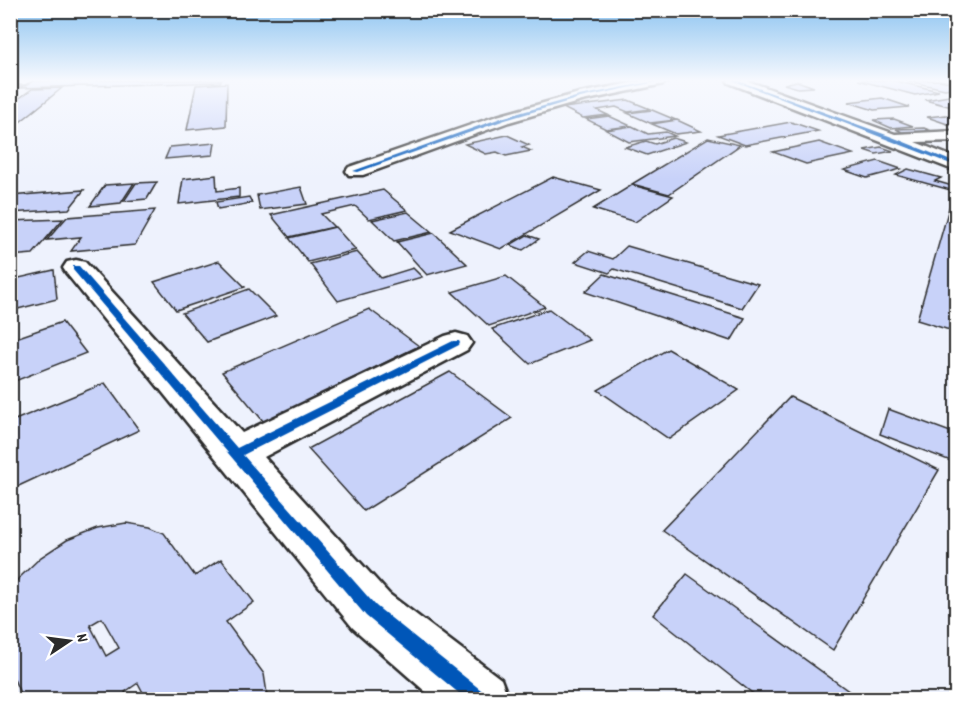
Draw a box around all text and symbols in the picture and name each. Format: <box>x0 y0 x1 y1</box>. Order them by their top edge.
north arrow <box>39 611 99 671</box>
text: N <box>69 632 93 645</box>

